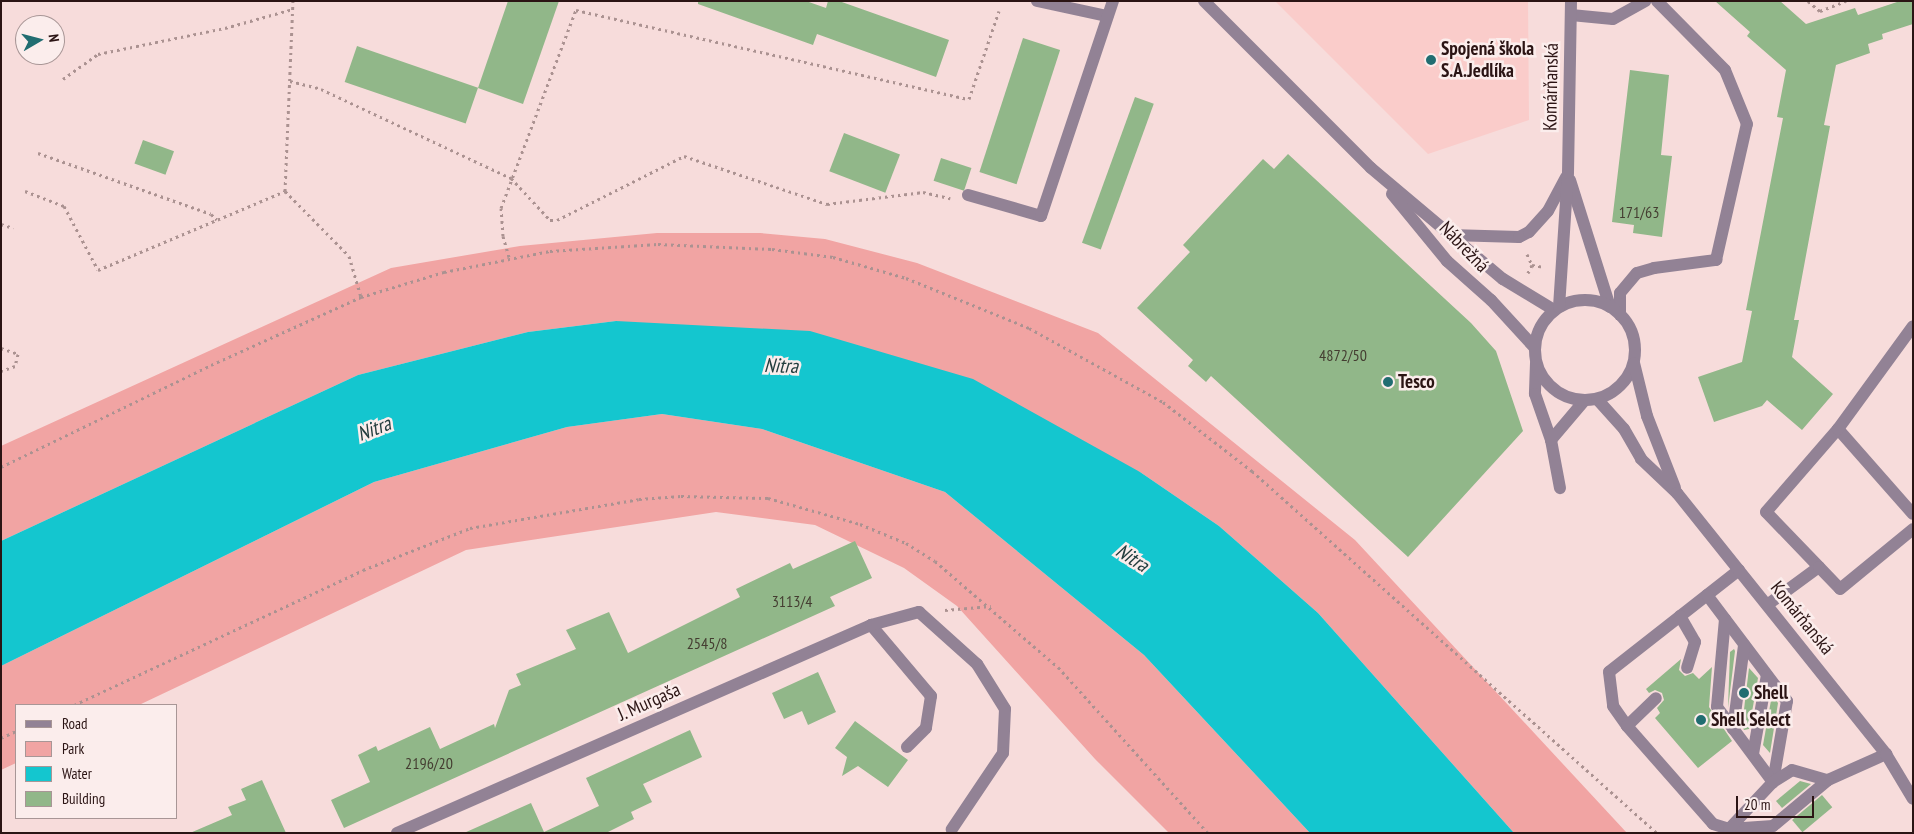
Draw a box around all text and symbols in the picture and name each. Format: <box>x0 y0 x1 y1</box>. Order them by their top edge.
north arrow <box>15 15 65 65</box>
text: N <box>44 33 63 43</box>
place label: Spojená škola S.A.Jedlíka <box>1441 38 1534 82</box>
street label: Komárňanská <box>1539 43 1563 131</box>
marker: Spojená škola S.A.Jedlíka <box>1425 54 1437 66</box>
house number: 171/63 <box>1619 202 1659 222</box>
street label: Nábrežná <box>1434 217 1494 277</box>
house number: 4872/50 <box>1319 345 1367 365</box>
water label: Nitra <box>764 353 798 379</box>
place label: Tesco <box>1398 371 1435 393</box>
marker: Tesco <box>1382 376 1394 388</box>
water label: Nitra <box>354 412 394 446</box>
water label: Nitra <box>1111 539 1153 577</box>
street label: Komárňanská <box>1766 577 1838 659</box>
house number: 3113/4 <box>772 591 812 611</box>
house number: 2545/8 <box>687 633 727 653</box>
street label: J. Murgaša <box>614 678 684 726</box>
place label: Shell <box>1754 682 1788 704</box>
marker: Shell <box>1738 687 1750 699</box>
legend <box>15 704 178 819</box>
place label: Shell Select <box>1711 709 1791 731</box>
text: Road <box>62 714 88 733</box>
marker: Shell Select <box>1695 714 1707 726</box>
text: Park <box>62 739 84 758</box>
house number: 2196/20 <box>405 753 453 773</box>
text: Water <box>62 764 92 783</box>
scale bar <box>1739 786 1816 818</box>
text: Building <box>62 789 105 808</box>
text: 20 m <box>1744 795 1770 814</box>

